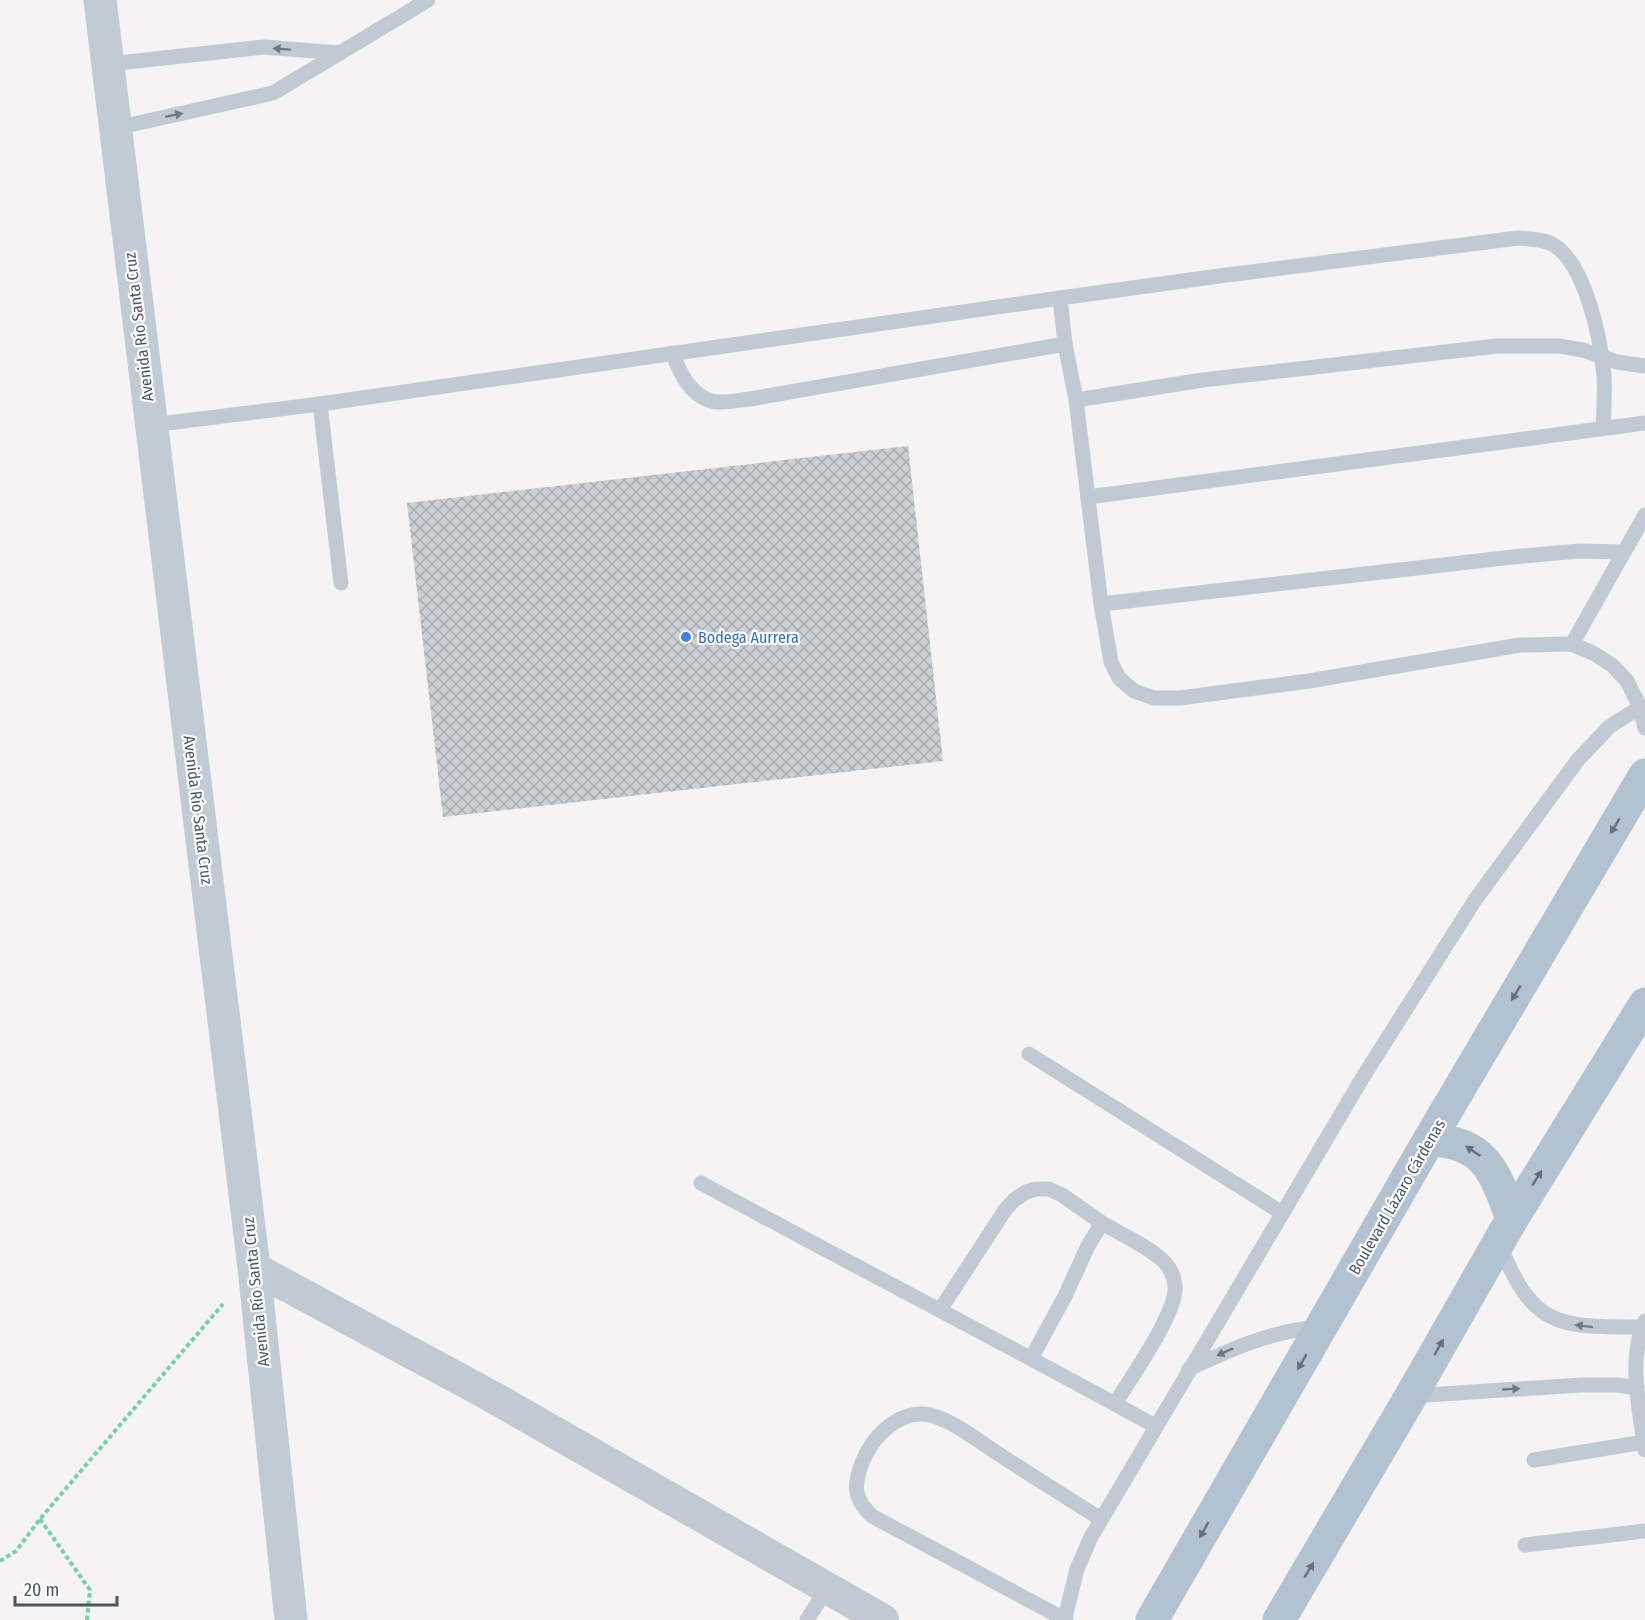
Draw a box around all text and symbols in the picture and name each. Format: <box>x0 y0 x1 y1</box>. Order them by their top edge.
one-way arrow <box>272 44 291 53</box>
one-way arrow <box>164 110 183 119</box>
street label: Avenida Río Santa Cruz <box>120 251 158 403</box>
place label: Bodega Aurrera <box>698 628 799 647</box>
marker: Bodega Aurrera <box>679 630 693 644</box>
street label: Avenida Río Santa Cruz <box>179 734 217 886</box>
one-way arrow <box>1610 818 1621 834</box>
one-way arrow <box>1511 985 1521 1002</box>
street label: Boulevard Lázaro Cárdenas <box>1345 1116 1449 1278</box>
one-way arrow <box>1464 1146 1481 1157</box>
one-way arrow <box>1531 1170 1542 1186</box>
street label: Avenida Río Santa Cruz <box>239 1216 273 1368</box>
one-way arrow <box>1574 1321 1593 1330</box>
one-way arrow <box>1434 1338 1444 1355</box>
one-way arrow <box>1216 1348 1233 1357</box>
one-way arrow <box>1297 1353 1307 1370</box>
one-way arrow <box>1501 1384 1520 1393</box>
one-way arrow <box>1199 1522 1209 1539</box>
one-way arrow <box>1303 1562 1314 1578</box>
scale bar <box>15 1569 117 1607</box>
text: 20 m <box>24 1579 59 1601</box>

